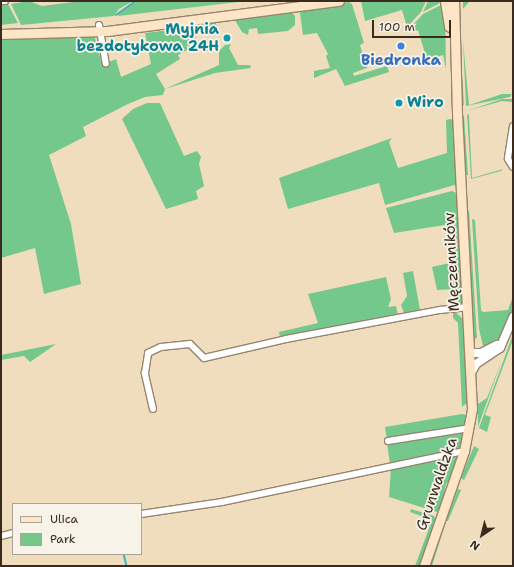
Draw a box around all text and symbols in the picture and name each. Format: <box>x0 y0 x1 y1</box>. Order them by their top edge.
scale bar <box>374 12 453 38</box>
text: 100 m <box>379 19 415 35</box>
place label: Myjnia bezdotykowa 24H <box>77 20 219 55</box>
marker: Myjnia bezdotykowa 24H <box>222 33 232 43</box>
marker: Biedronka <box>396 41 406 51</box>
place label: Biedronka <box>361 52 441 70</box>
place label: Wiro <box>407 94 444 112</box>
marker: Wiro <box>394 98 404 108</box>
street label: Męczenników <box>440 212 464 312</box>
street label: Grunwaldzka <box>413 435 461 533</box>
legend <box>12 503 142 555</box>
text: Ulica <box>50 511 78 527</box>
north arrow <box>462 515 502 555</box>
text: Park <box>50 531 76 547</box>
text: N <box>467 537 483 554</box>

